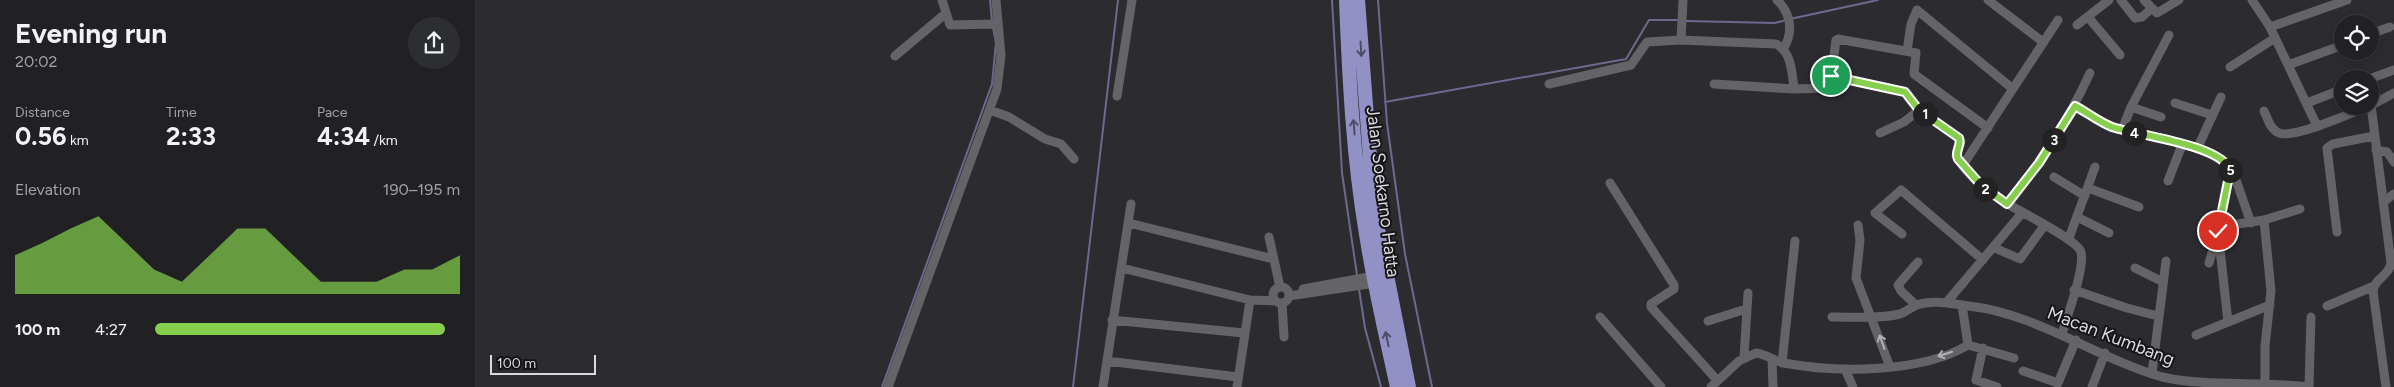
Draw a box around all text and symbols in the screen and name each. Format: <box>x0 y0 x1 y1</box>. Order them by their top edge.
map controls <box>2334 15 2379 115</box>
button: locate <box>2334 15 2379 60</box>
text: Evening run <box>15 16 167 50</box>
button: share <box>408 17 460 69</box>
one-way arrow <box>1356 40 1365 56</box>
text: 20:02 <box>15 52 57 71</box>
pin <box>1810 55 1852 97</box>
icon: arrive <box>1817 62 1845 90</box>
button: layers <box>2334 70 2379 115</box>
pin: 1 <box>1913 102 1937 126</box>
text: Distance <box>15 104 70 121</box>
text: Time <box>166 104 197 121</box>
text: Pace <box>317 104 347 121</box>
street label: Jalan Soekarno Hatta <box>1362 106 1404 278</box>
text: 1 <box>1923 106 1928 123</box>
one-way arrow <box>1349 119 1359 135</box>
pin: 4 <box>2121 120 2147 146</box>
text: 0.56 <box>15 121 66 151</box>
text: 2:33 <box>166 121 216 151</box>
text: 4:34 <box>317 121 370 151</box>
text: 4 <box>2130 125 2139 142</box>
pin: 3 <box>2041 128 2067 152</box>
text: km <box>66 132 89 149</box>
text: /km <box>370 132 398 149</box>
text: 3 <box>2051 132 2058 149</box>
pin: 5 <box>2217 158 2243 182</box>
text: 5 <box>2226 162 2235 179</box>
pin: 2 <box>1973 176 1997 202</box>
text: Elevation <box>15 180 81 199</box>
text: 190–195 m <box>383 180 460 199</box>
text: 2 <box>1981 181 1990 198</box>
pin <box>2197 210 2239 252</box>
icon: check <box>2204 217 2232 245</box>
street label: Macan Kumbang <box>2044 302 2178 370</box>
text: 100 m <box>15 320 60 339</box>
text: 4:27 <box>95 320 127 339</box>
one-way arrow <box>1381 332 1391 348</box>
one-way arrow <box>1877 335 1886 350</box>
one-way arrow <box>1937 350 1953 360</box>
scale bar <box>490 352 596 375</box>
text: 100 m <box>497 355 536 372</box>

